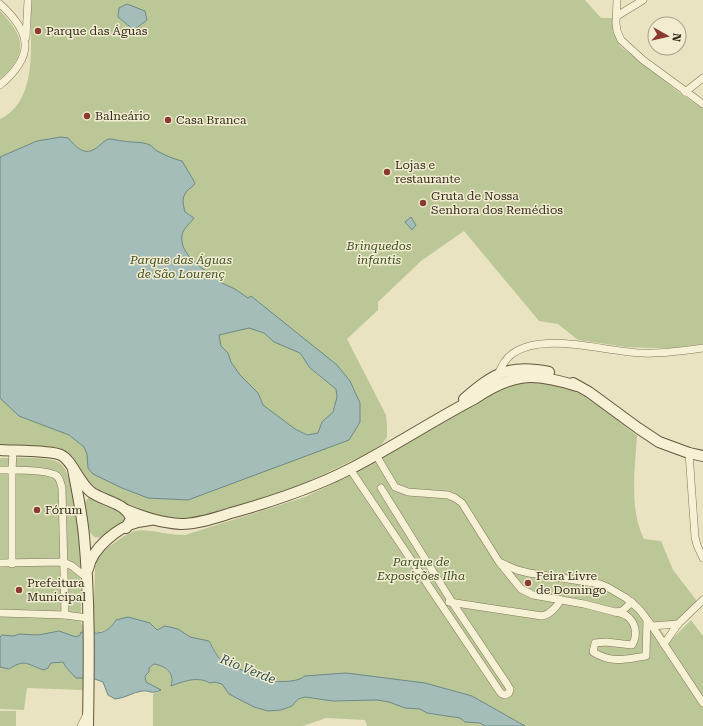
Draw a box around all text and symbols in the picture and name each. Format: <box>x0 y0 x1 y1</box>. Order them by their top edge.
north arrow <box>647 16 687 56</box>
place label: Parque das Águas <box>46 24 148 38</box>
marker: Parque das Águas <box>33 26 43 36</box>
text: N <box>669 32 683 43</box>
place label: Balneário <box>95 109 150 123</box>
marker: Balneário <box>82 111 92 121</box>
place label: Casa Branca <box>176 113 247 127</box>
marker: Casa Branca <box>163 115 173 125</box>
place label: Lojas e restaurante <box>395 158 461 186</box>
marker: Lojas e restaurante <box>382 167 392 177</box>
place label: Gruta de Nossa Senhora dos Remédios <box>431 189 563 217</box>
marker: Gruta de Nossa Senhora dos Remédios <box>418 198 428 208</box>
park label: Brinquedos infantis <box>346 239 412 267</box>
park label: Parque das Águas de São Lourenç <box>129 253 232 281</box>
place label: Fórum <box>45 503 82 517</box>
marker: Fórum <box>32 505 42 515</box>
park label: Parque de Exposições Ilha <box>376 555 465 583</box>
place label: Feira Livre de Domingo <box>536 569 606 597</box>
place label: Prefeitura Municipal <box>27 576 86 604</box>
marker: Feira Livre de Domingo <box>523 578 533 588</box>
marker: Prefeitura Municipal <box>14 585 24 595</box>
water label: Rio Verde <box>217 651 278 687</box>

